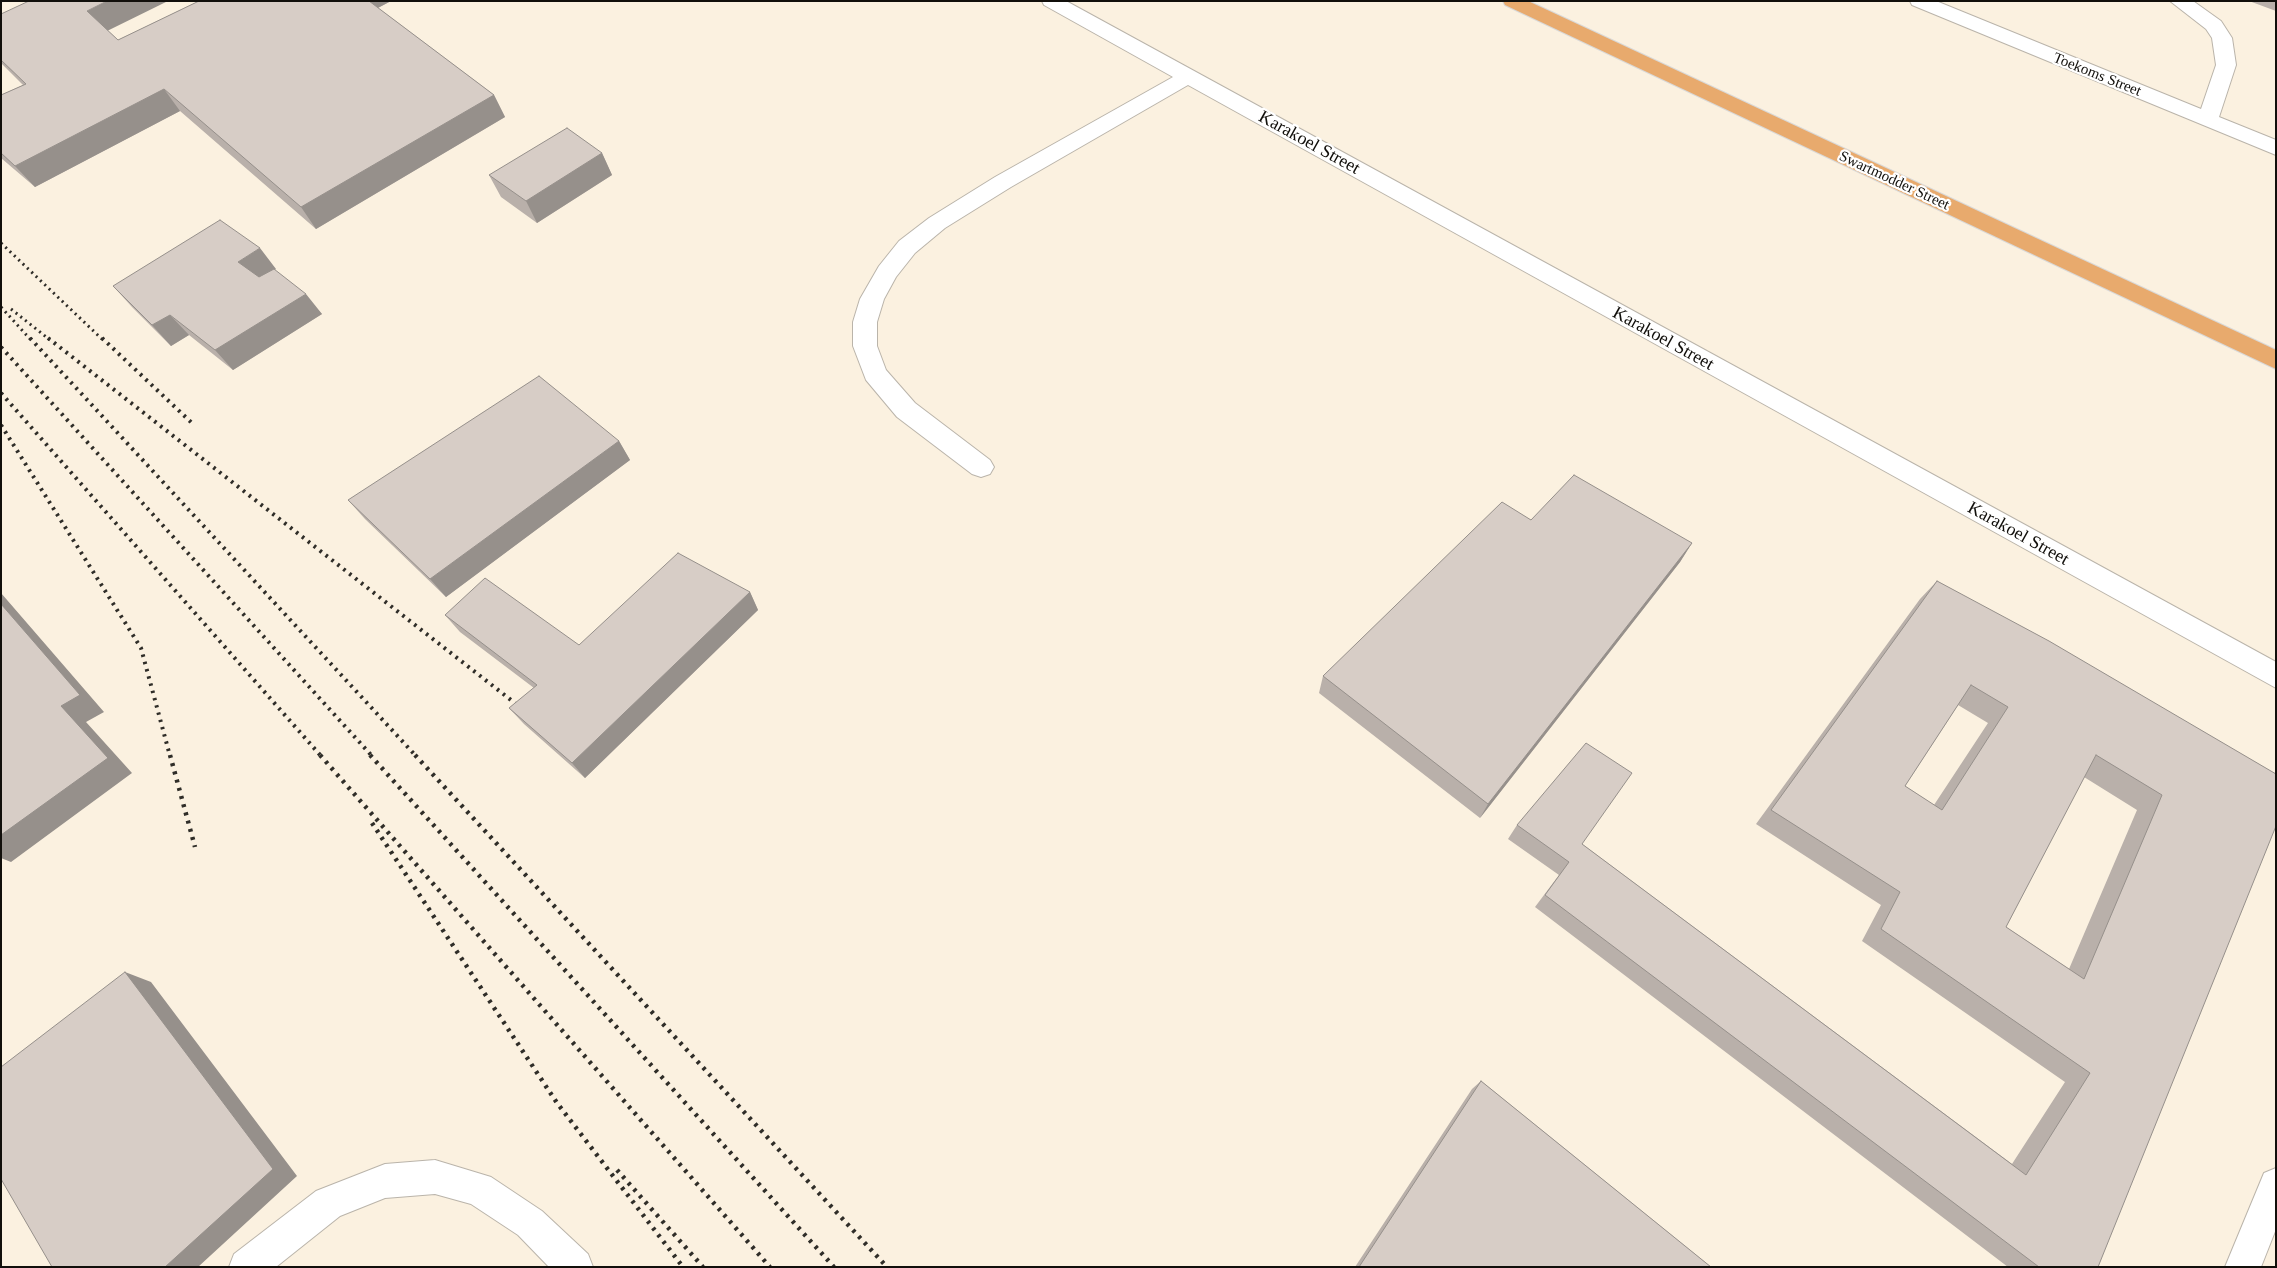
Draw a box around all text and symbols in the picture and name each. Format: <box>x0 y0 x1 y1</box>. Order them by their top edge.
street label: Toekoms Street <box>2050 49 2144 101</box>
street label: Karakoel Street <box>1255 106 1363 180</box>
street label: Swartmodder Street <box>1836 148 1952 214</box>
street label: Karakoel Street <box>1609 302 1717 376</box>
street label: Karakoel Street <box>1964 497 2072 571</box>

